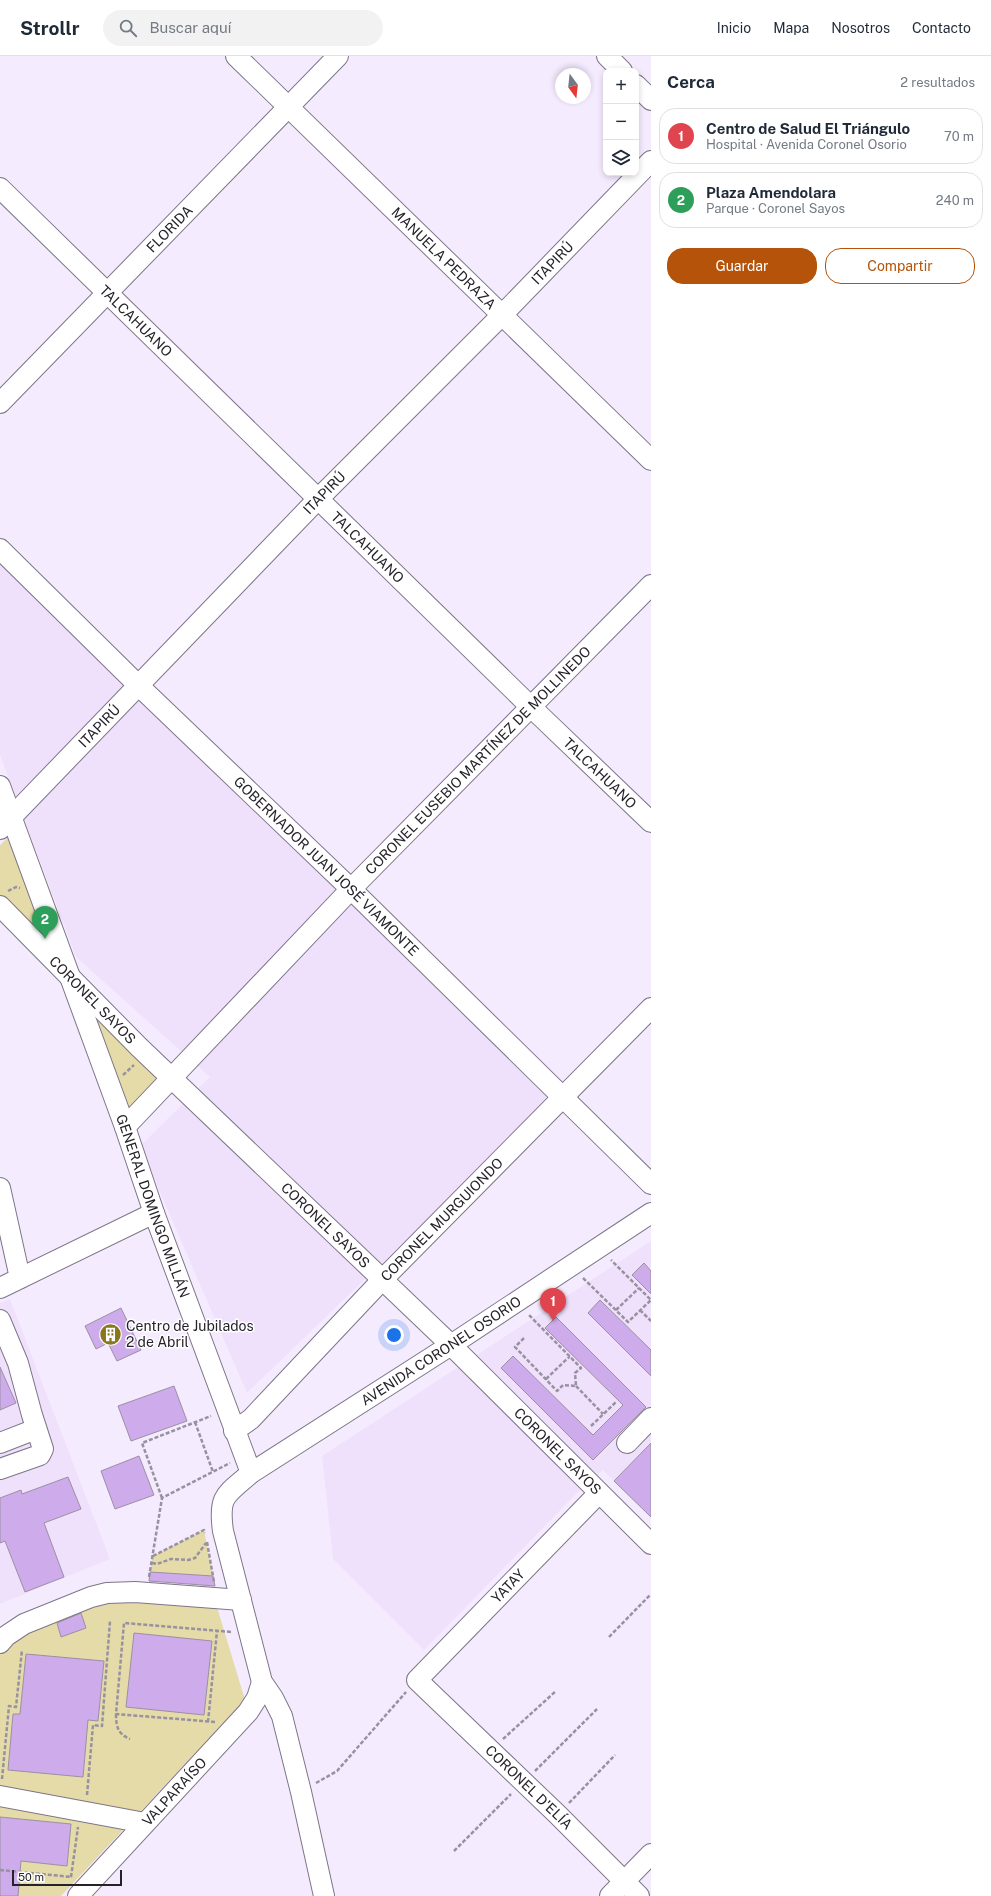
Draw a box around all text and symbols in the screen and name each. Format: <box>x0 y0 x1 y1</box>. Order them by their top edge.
search box <box>103 10 383 46</box>
text: Strollr <box>20 17 79 39</box>
icon: search <box>117 17 139 39</box>
text: Buscar aquí <box>149 19 231 36</box>
text: Inicio <box>717 20 751 36</box>
text: Mapa <box>773 20 809 36</box>
text: Nosotros <box>831 20 890 36</box>
text: Contacto <box>912 20 971 36</box>
north arrow <box>555 68 591 104</box>
map controls <box>603 68 639 176</box>
button: + <box>603 68 639 104</box>
text: Cerca <box>667 72 715 92</box>
text: 2 resultados <box>900 75 975 90</box>
button: − <box>603 104 639 140</box>
text: Centro de Salud El Triángulo <box>706 120 910 137</box>
text: 1 <box>678 129 684 144</box>
text: 70 m <box>944 129 974 144</box>
text: Hospital · Avenida Coronel Osorio <box>706 137 907 152</box>
button: layers <box>603 140 639 176</box>
text: Plaza Amendolara <box>706 184 836 201</box>
text: 2 <box>677 193 685 208</box>
text: 240 m <box>936 193 974 208</box>
text: Parque · Coronel Sayos <box>706 201 845 216</box>
street label: FLORIDA <box>143 202 196 256</box>
street label: MANUELA PEDRAZA <box>388 204 499 313</box>
street label: ITAPIRÚ <box>528 237 577 287</box>
button: Guardar <box>667 248 817 284</box>
button: Compartir <box>825 248 975 284</box>
street label: TALCAHUANO <box>96 282 175 360</box>
street label: ITAPIRÚ <box>300 467 349 517</box>
street label: TALCAHUANO <box>328 508 407 586</box>
street label: CORONEL EUSEBIO MARTÍNEZ DE MOLLINEDO <box>362 643 594 878</box>
street label: ITAPIRÚ <box>75 700 123 751</box>
street label: TALCAHUANO <box>560 734 640 812</box>
street label: GOBERNADOR JUAN JOSÉ VIAMONTE <box>231 773 422 959</box>
pin: 2 <box>32 906 58 939</box>
street label: CORONEL SAYOS <box>46 953 139 1047</box>
street label: GENERAL DOMINGO MILLÁN <box>113 1112 193 1300</box>
street label: CORONEL MURGUIONDO <box>378 1155 506 1284</box>
street label: CORONEL SAYOS <box>278 1179 373 1271</box>
pin: 1 <box>540 1288 566 1321</box>
street label: AVENIDA CORONEL OSORIO <box>358 1293 524 1409</box>
place label: Centro de Jubilados 2 de Abril <box>126 1318 254 1350</box>
building icon: Centro de Jubilados 2 de Abril <box>98 1321 124 1347</box>
your location <box>384 1325 404 1345</box>
street label: CORONEL SAYOS <box>511 1405 605 1498</box>
street label: YATAY <box>488 1565 528 1606</box>
street label: CORONEL D'ELÍA <box>482 1742 576 1833</box>
street label: VALPARAÍSO <box>139 1754 210 1829</box>
scale bar <box>12 1868 122 1887</box>
text: 50 m <box>18 1871 44 1883</box>

